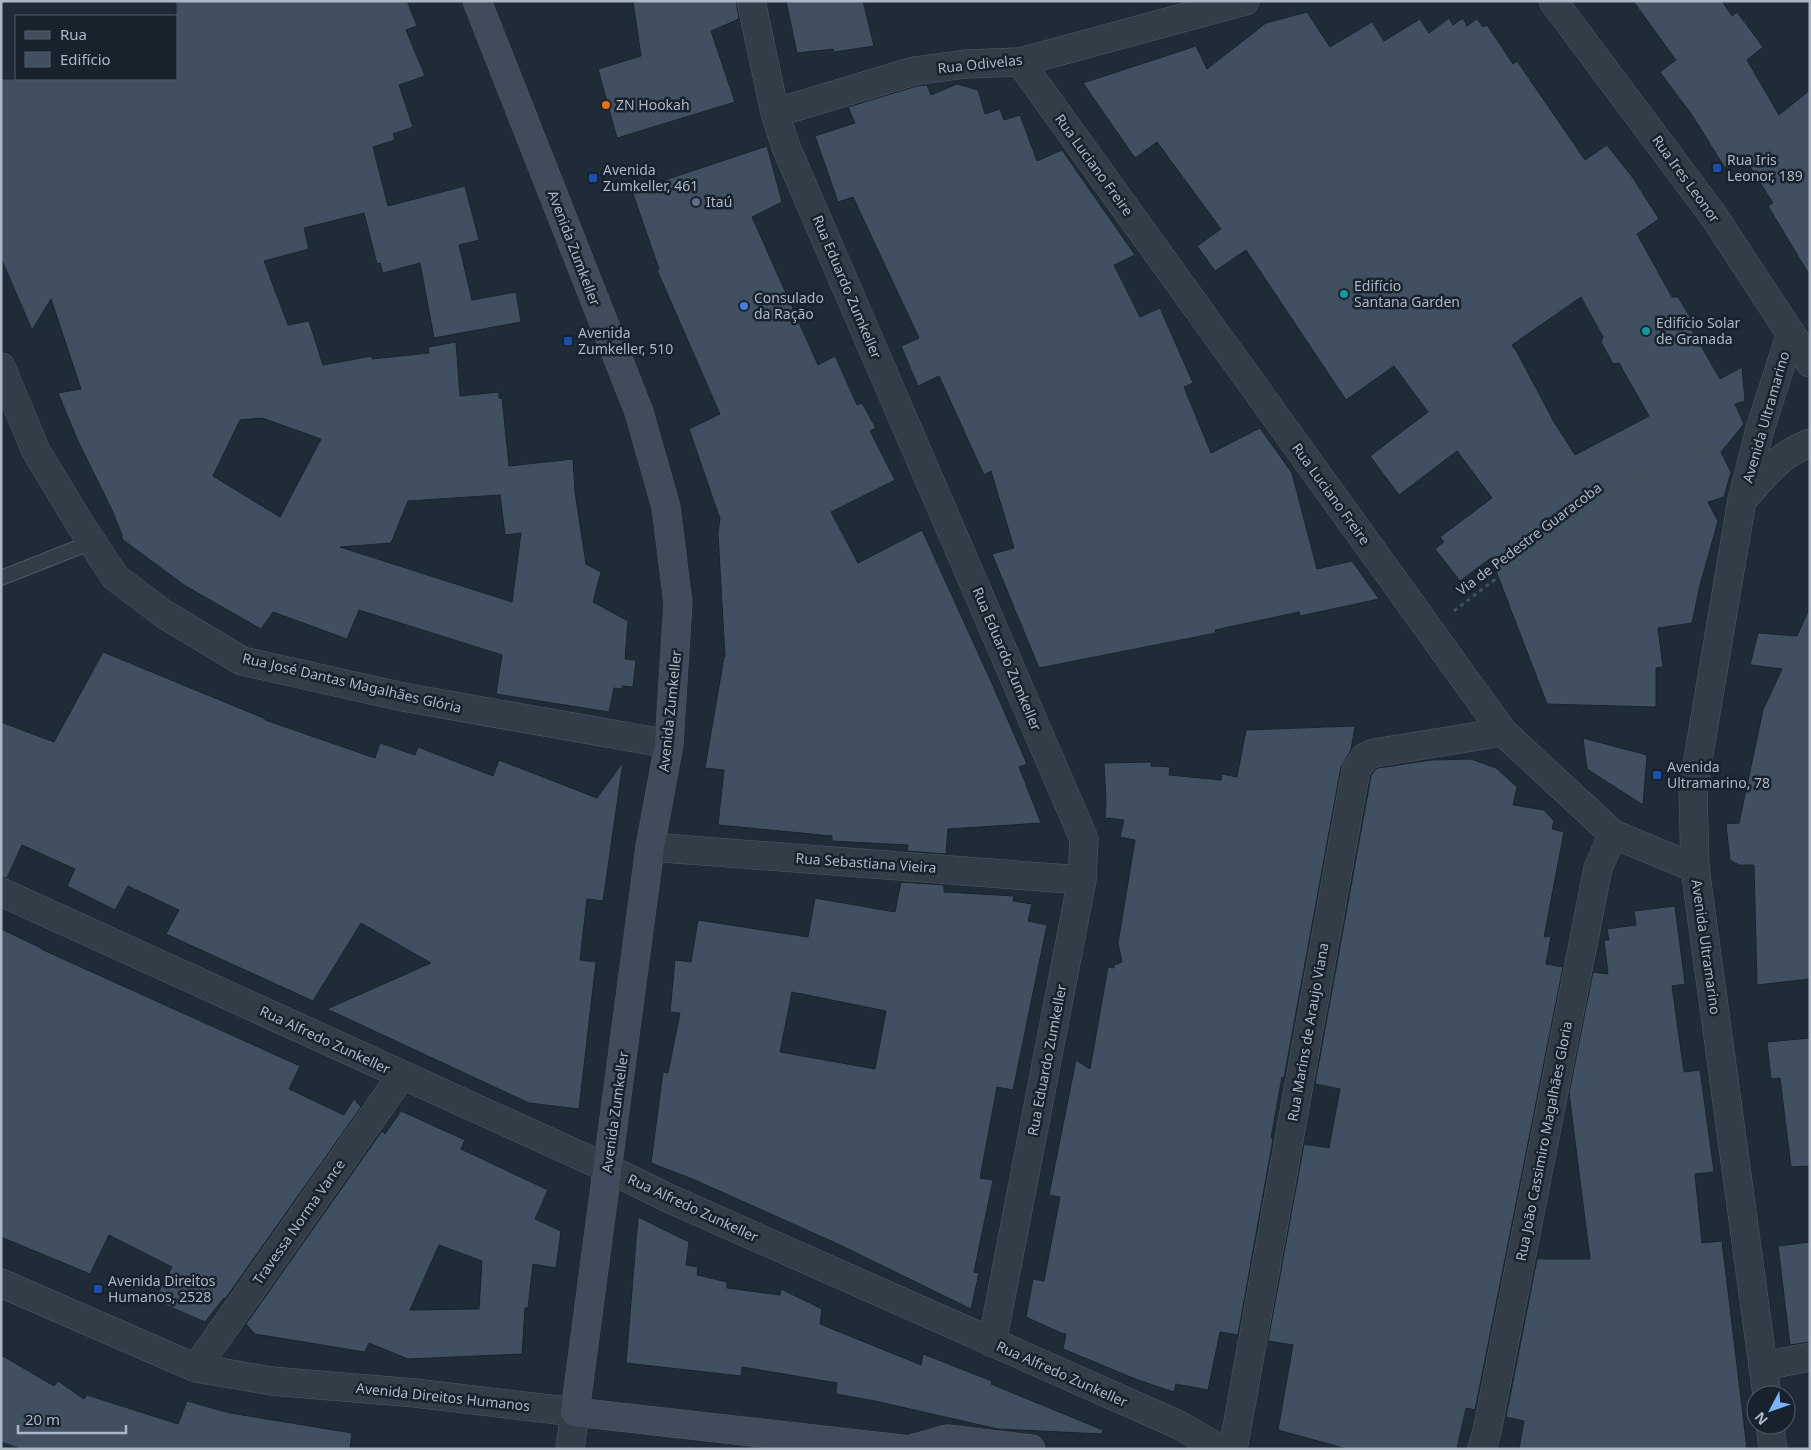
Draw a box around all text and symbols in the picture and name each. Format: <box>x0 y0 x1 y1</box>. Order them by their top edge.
legend <box>15 15 178 80</box>
text: Rua <box>60 24 87 44</box>
text: Edifício <box>60 49 111 69</box>
street label: Rua Odivelas <box>937 50 1024 77</box>
place label: ZN Hookah <box>616 95 690 114</box>
marker: ZN Hookah <box>600 99 612 111</box>
street label: Rua Luciano Freire <box>1051 110 1138 220</box>
street label: Rua Ires Leonor <box>1648 131 1725 227</box>
place label: Rua Iris Leonor, 189 <box>1727 150 1803 185</box>
place label: Avenida Zumkeller, 461 <box>603 160 698 195</box>
marker: Rua Iris Leonor, 189 <box>1711 162 1723 174</box>
marker: Avenida Zumkeller, 461 <box>587 172 599 184</box>
street label: Avenida Zumkeller <box>544 187 605 309</box>
place label: Itaú <box>706 192 732 211</box>
marker: Itaú <box>690 196 702 208</box>
street label: Rua Eduardo Zumkeller <box>809 212 886 362</box>
place label: Edifício Santana Garden <box>1354 276 1460 311</box>
place label: Consulado da Ração <box>754 288 824 323</box>
marker: Edifício Santana Garden <box>1338 288 1350 300</box>
marker: Consulado da Ração <box>738 300 750 312</box>
place label: Edifício Solar de Granada <box>1656 313 1740 348</box>
place label: Avenida Zumkeller, 510 <box>578 323 673 358</box>
marker: Edifício Solar de Granada <box>1640 325 1652 337</box>
marker: Avenida Zumkeller, 510 <box>562 335 574 347</box>
street label: Avenida Ultramarino <box>1738 349 1793 485</box>
street label: Rua Luciano Freire <box>1288 439 1375 549</box>
street label: Via de Pedestre Guaracoba <box>1452 478 1605 599</box>
street label: Rua Eduardo Zumkeller <box>969 584 1046 734</box>
street label: Rua José Dantas Magalhães Glória <box>241 648 464 717</box>
street label: Avenida Zumkeller <box>654 649 685 773</box>
place label: Avenida Ultramarino, 78 <box>1667 757 1770 792</box>
marker: Avenida Ultramarino, 78 <box>1651 769 1663 781</box>
street label: Rua Sebastiana Vieira <box>795 848 937 877</box>
street label: Avenida Ultramarino <box>1688 878 1725 1016</box>
street label: Rua Marins de Araujo Viana <box>1282 941 1333 1123</box>
street label: Rua Eduardo Zumkeller <box>1022 982 1071 1137</box>
street label: Rua Alfredo Zunkeller <box>257 1001 394 1078</box>
street label: Rua João Cassimiro Magalhães Gloria <box>1511 1019 1576 1263</box>
street label: Avenida Zumkeller <box>597 1050 632 1174</box>
street label: Travessa Norma Vance <box>248 1155 349 1288</box>
street label: Rua Alfredo Zunkeller <box>625 1169 762 1246</box>
place label: Avenida Direitos Humanos, 2528 <box>108 1271 216 1306</box>
marker: Avenida Direitos Humanos, 2528 <box>92 1283 104 1295</box>
street label: Rua Alfredo Zunkeller <box>994 1336 1131 1411</box>
street label: Avenida Direitos Humanos <box>355 1378 531 1415</box>
north arrow <box>1746 1385 1796 1435</box>
scale bar <box>18 1402 125 1434</box>
text: N <box>1750 1408 1772 1429</box>
text: 20 m <box>25 1409 60 1429</box>

